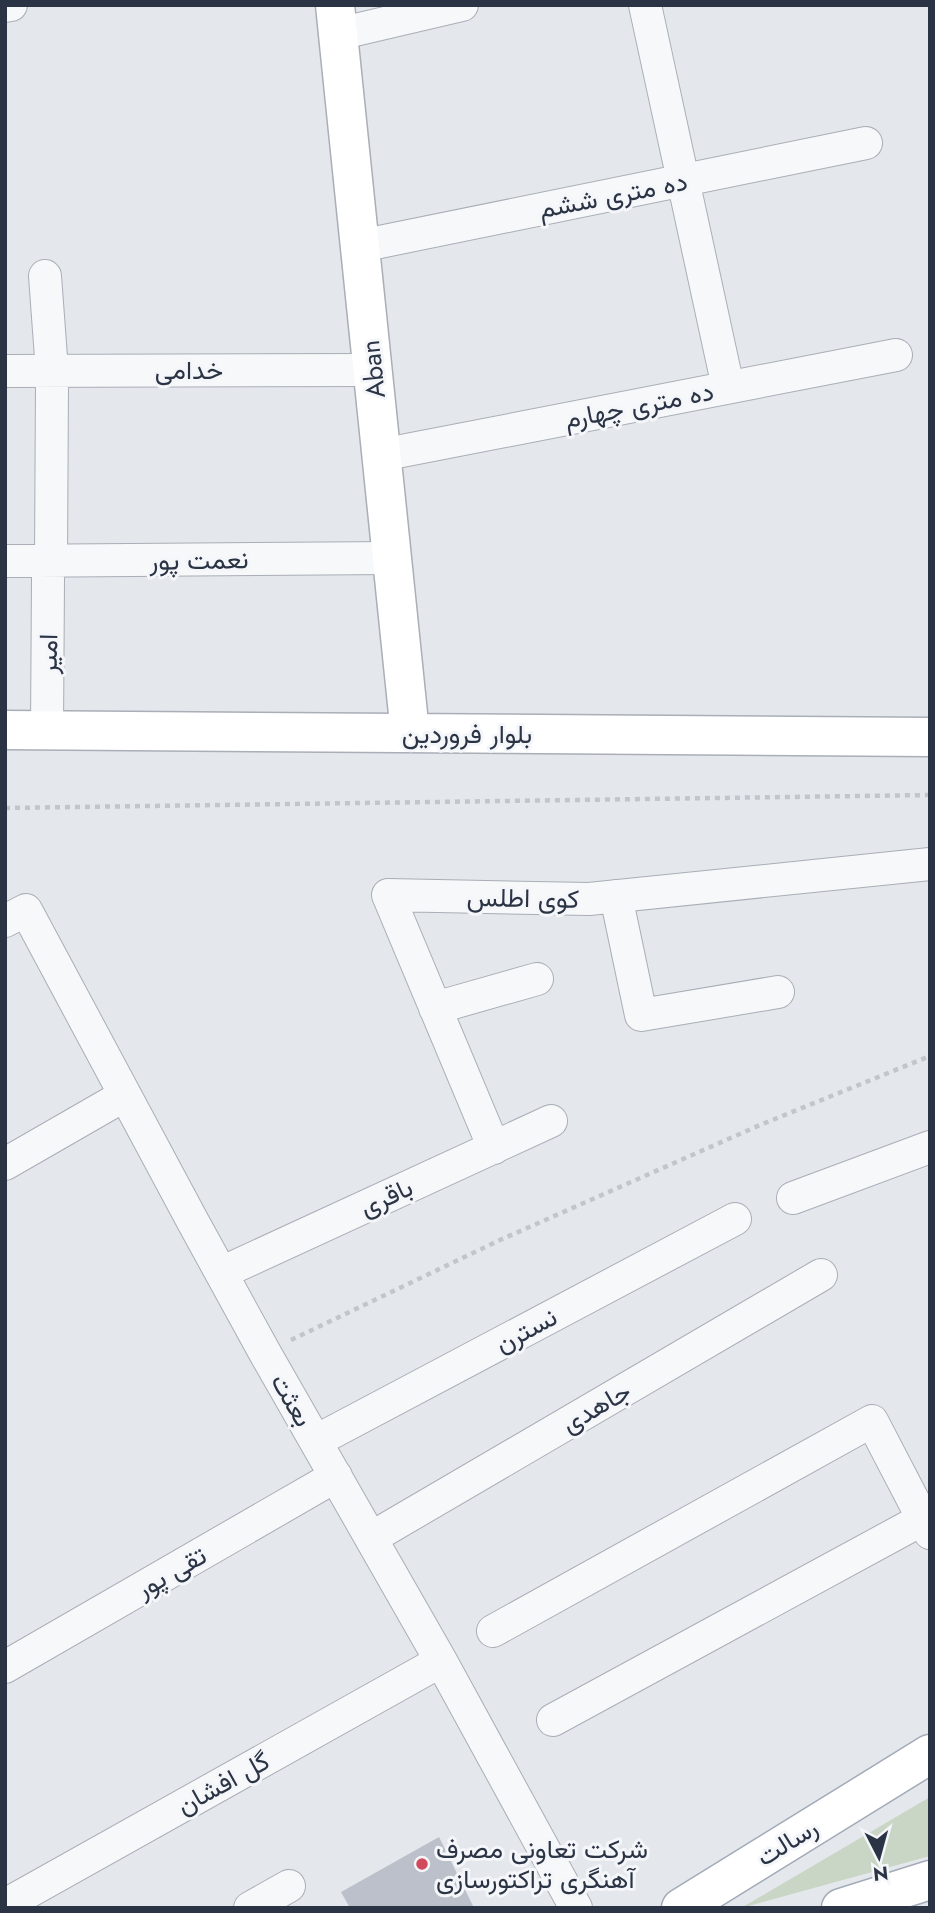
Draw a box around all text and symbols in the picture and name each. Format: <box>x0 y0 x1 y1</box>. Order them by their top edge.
street label: ده متری ششم <box>535 162 691 228</box>
street label: Aban <box>351 338 395 400</box>
street label: خدامی <box>155 351 223 389</box>
street label: ده متری چهارم <box>561 372 717 438</box>
street label: نعمت پور <box>148 540 249 580</box>
street label: امیر <box>29 634 67 675</box>
street label: بلوار فروردین <box>402 715 532 753</box>
street label: کوی اطلس <box>466 878 580 918</box>
street label: باقری <box>353 1168 419 1226</box>
street label: نسترن <box>488 1298 564 1362</box>
street label: بعثت <box>262 1366 322 1434</box>
street label: جاهدی <box>554 1372 638 1442</box>
street label: تقی پور <box>128 1536 213 1608</box>
street label: گل افشان <box>170 1742 276 1824</box>
street label: رسالت <box>749 1808 825 1876</box>
north arrow <box>844 1822 914 1892</box>
place label: شرکت تعاونی مصرف آهنگری تراکتورسازی <box>436 1830 648 1898</box>
marker: شرکت تعاونی مصرف آهنگری تراکتورسازی <box>414 1856 430 1872</box>
text: N <box>872 1859 890 1888</box>

